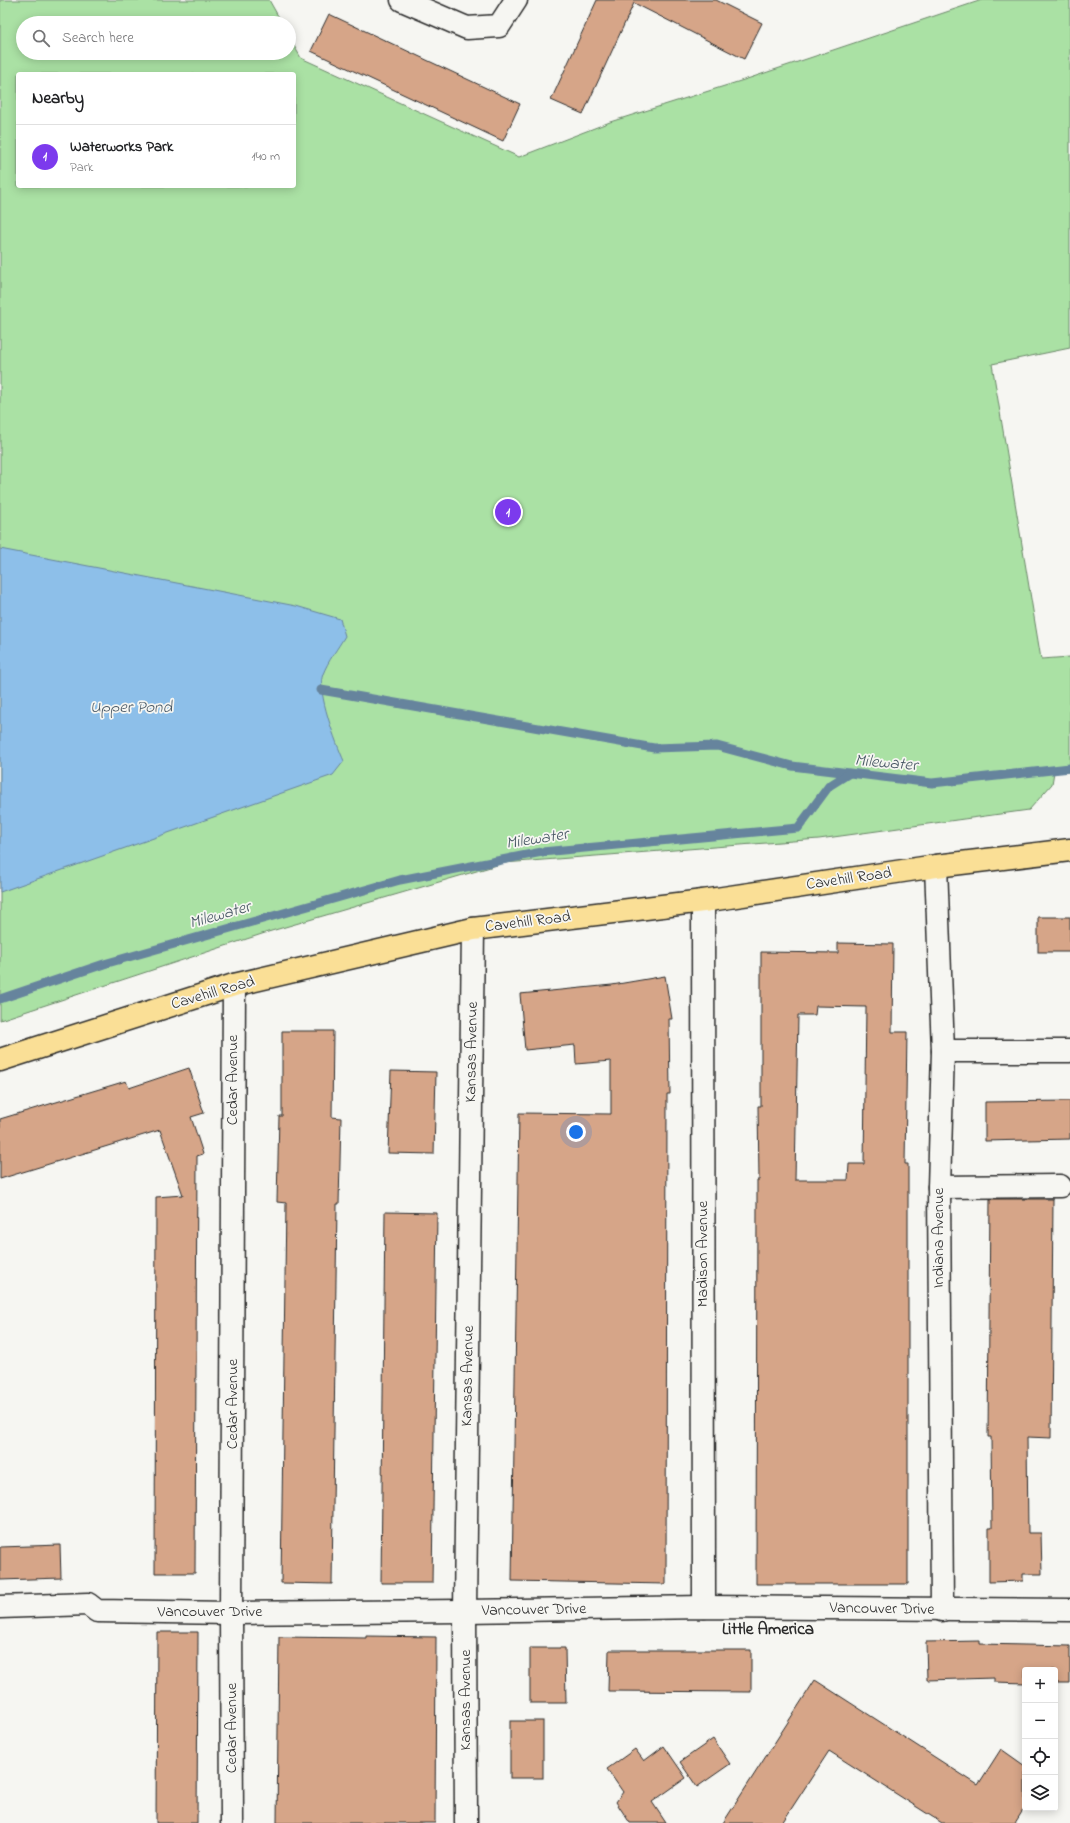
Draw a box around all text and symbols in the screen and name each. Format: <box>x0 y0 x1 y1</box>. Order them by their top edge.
search box <box>16 16 296 60</box>
icon: search <box>30 27 52 49</box>
text: Search here <box>62 27 134 49</box>
text: Nearby <box>32 86 84 111</box>
text: Waterworks Park <box>70 136 173 158</box>
text: 1 <box>43 147 47 166</box>
text: 140 m <box>252 147 280 166</box>
text: Park <box>70 158 94 177</box>
pin: 1 <box>495 497 521 527</box>
water label: Upper Pond <box>90 695 173 720</box>
water label: Milewater <box>854 748 921 778</box>
water label: Milewater <box>504 821 573 856</box>
street label: Cavehill Road <box>805 861 893 897</box>
water label: Milewater <box>186 894 256 936</box>
street label: Cavehill Road <box>484 905 572 939</box>
street label: Cavehill Road <box>168 970 258 1016</box>
street label: Kansas Avenue <box>459 1000 485 1103</box>
street label: Cedar Avenue <box>221 1034 245 1125</box>
your location <box>566 1122 586 1142</box>
street label: Indiana Avenue <box>927 1187 951 1288</box>
street label: Madison Avenue <box>691 1200 715 1307</box>
street label: Kansas Avenue <box>455 1324 481 1427</box>
street label: Cedar Avenue <box>221 1358 245 1449</box>
street label: Vancouver Drive <box>828 1596 935 1622</box>
street label: Vancouver Drive <box>480 1597 587 1623</box>
street label: Vancouver Drive <box>157 1600 263 1624</box>
district label: Little America <box>722 1617 814 1642</box>
street label: Kansas Avenue <box>454 1649 478 1751</box>
map controls <box>1022 1667 1058 1811</box>
button: + <box>1022 1667 1058 1703</box>
street label: Cedar Avenue <box>220 1682 244 1773</box>
button: − <box>1022 1703 1058 1739</box>
button: locate <box>1022 1739 1058 1775</box>
button: layers <box>1022 1775 1058 1811</box>

